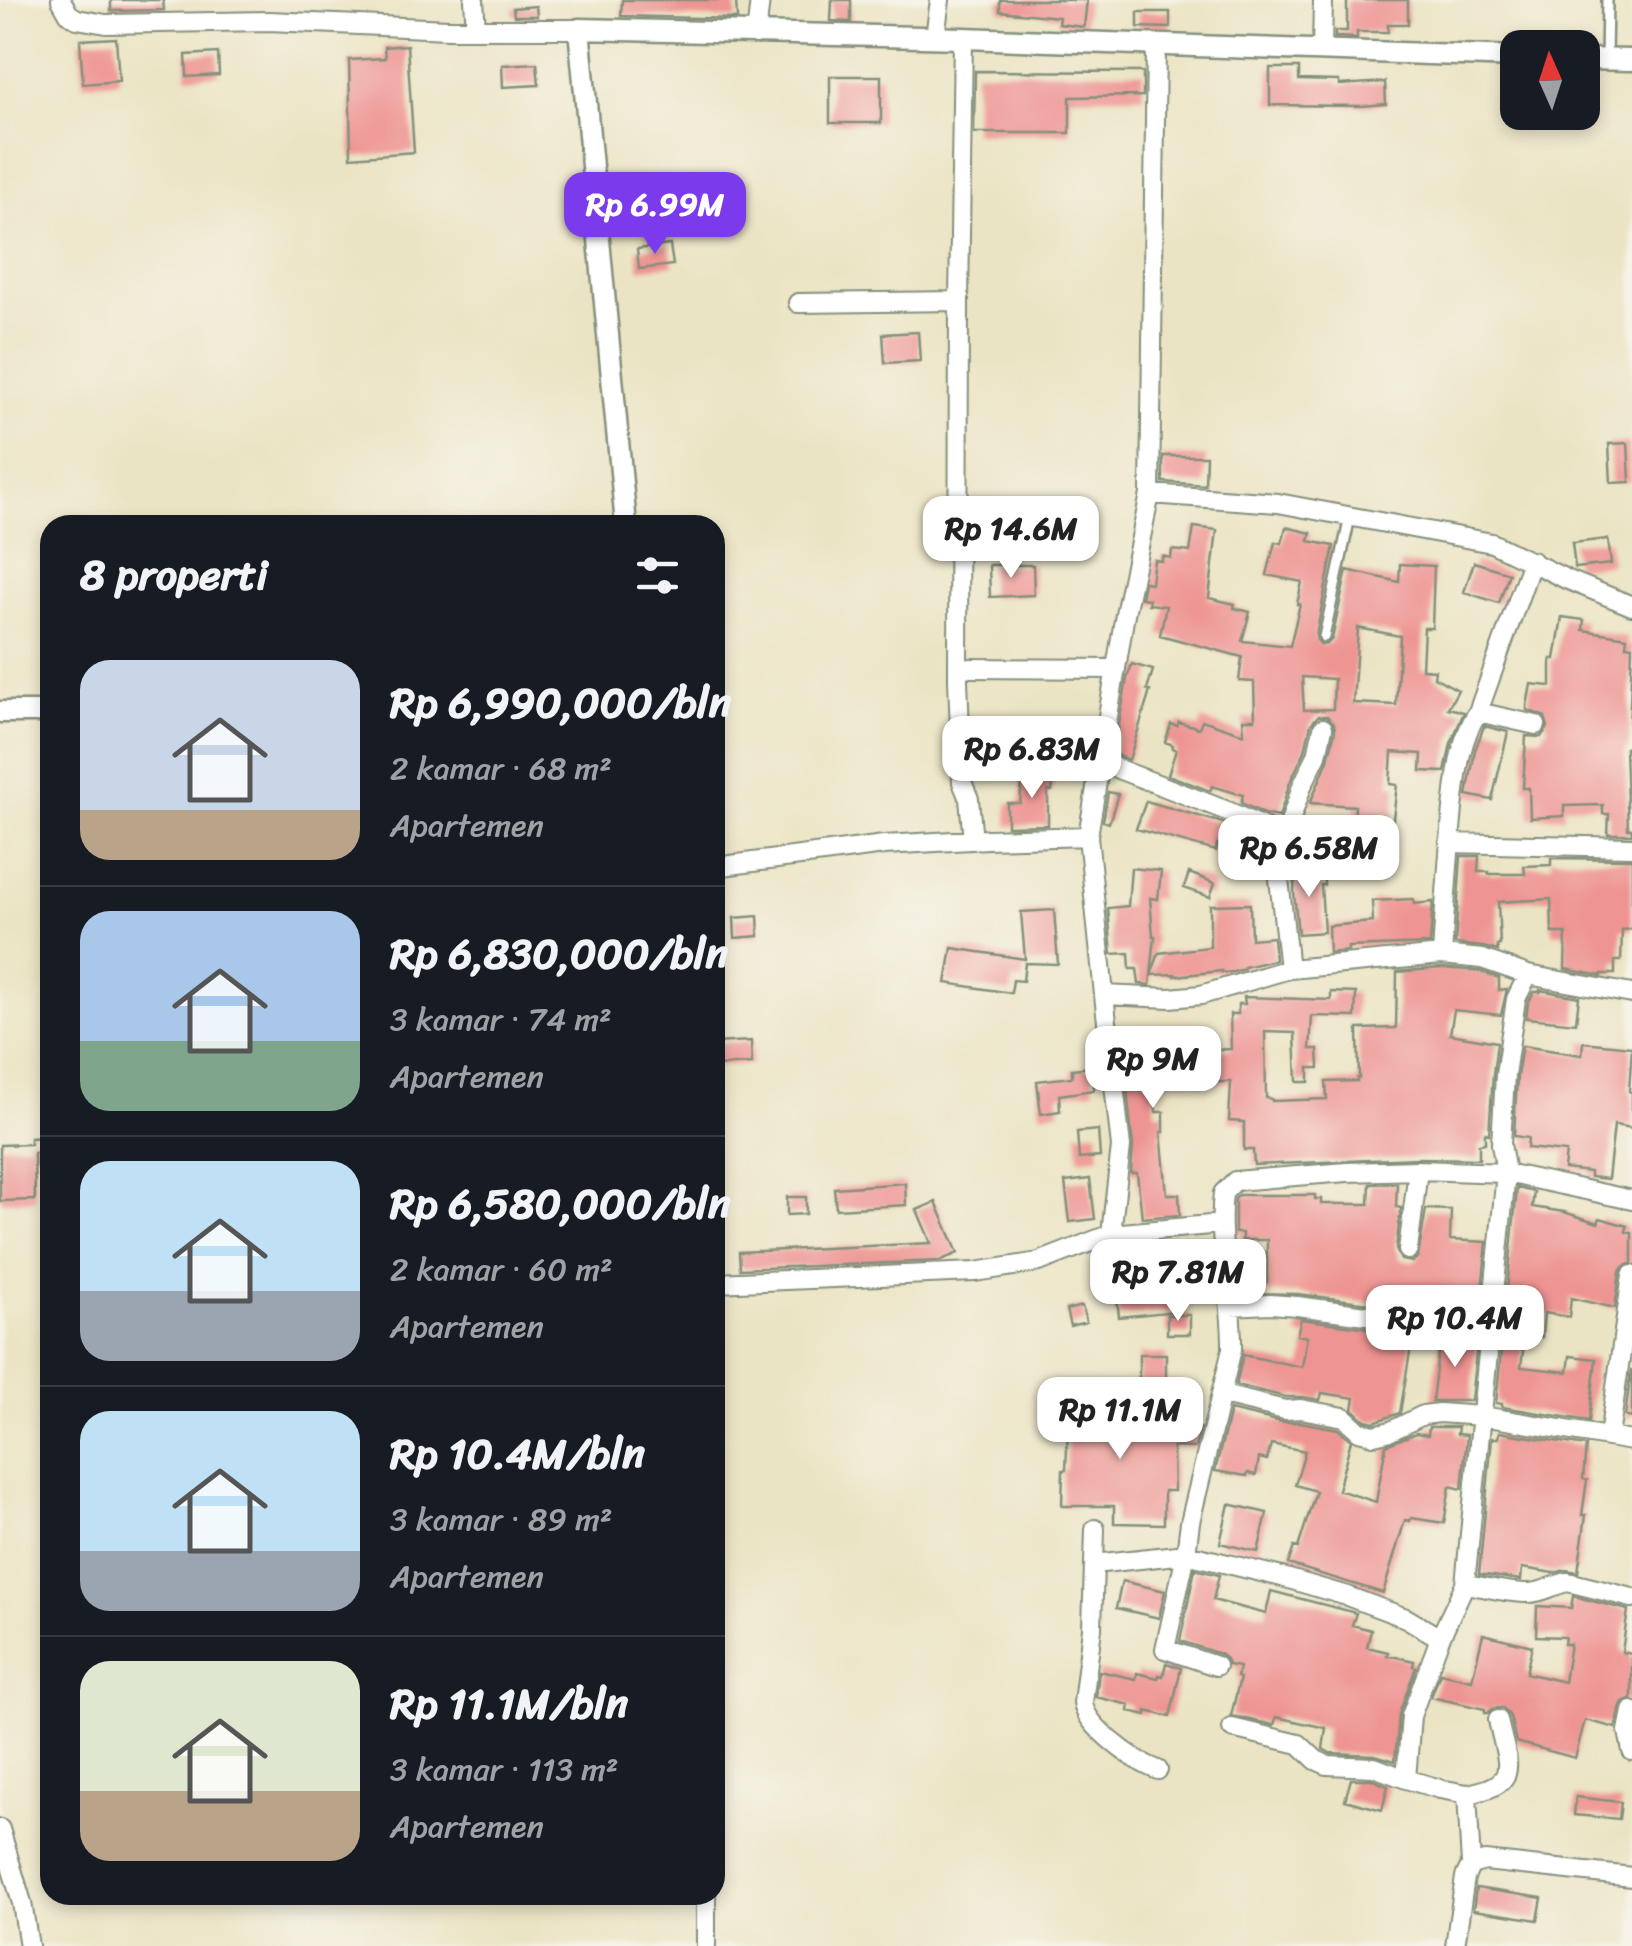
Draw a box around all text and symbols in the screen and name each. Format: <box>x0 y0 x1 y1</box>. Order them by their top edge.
north arrow <box>1500 30 1600 130</box>
map controls <box>1500 30 1600 130</box>
pin: Rp 6.99M <box>552 172 758 257</box>
text: Rp 6.99M <box>586 176 724 233</box>
pin: Rp 14.6M <box>908 496 1114 581</box>
text: Rp 14.6M <box>945 500 1077 557</box>
text: 8 properti <box>80 538 268 612</box>
icon: filters <box>630 548 685 603</box>
text: Rp 6,990,000/bln <box>390 666 731 740</box>
icon: home <box>160 700 280 820</box>
pin: Rp 6.83M <box>929 716 1135 801</box>
text: Rp 6.83M <box>964 720 1100 777</box>
text: 2 kamar · 68 m² <box>390 740 612 797</box>
text: Apartemen <box>390 797 544 854</box>
pin: Rp 6.58M <box>1206 815 1412 900</box>
text: Rp 6.58M <box>1240 819 1378 876</box>
text: Rp 6,830,000/bln <box>390 917 728 991</box>
icon: home <box>160 951 280 1071</box>
text: 3 kamar · 74 m² <box>390 991 612 1048</box>
pin: Rp 9M <box>1083 1026 1223 1111</box>
text: Rp 9M <box>1107 1030 1199 1087</box>
text: Apartemen <box>390 1048 544 1105</box>
text: Rp 6,580,000/bln <box>390 1167 731 1241</box>
icon: home <box>160 1201 280 1321</box>
pin: Rp 7.81M <box>1075 1239 1281 1324</box>
text: 2 kamar · 60 m² <box>390 1241 613 1298</box>
text: Rp 7.81M <box>1112 1243 1244 1300</box>
pin: Rp 10.4M <box>1352 1285 1558 1370</box>
text: Rp 10.4M <box>1388 1289 1522 1346</box>
text: Apartemen <box>390 1298 544 1355</box>
pin: Rp 11.1M <box>1017 1377 1223 1462</box>
text: Rp 11.1M <box>1059 1381 1181 1438</box>
text: Rp 10.4M/bln <box>390 1417 645 1491</box>
icon: home <box>160 1451 280 1571</box>
text: 3 kamar · 89 m² <box>390 1491 612 1548</box>
text: Apartemen <box>390 1548 544 1605</box>
text: Rp 11.1M/bln <box>390 1667 628 1741</box>
icon: home <box>160 1701 280 1821</box>
text: 3 kamar · 113 m² <box>390 1741 618 1798</box>
text: Apartemen <box>390 1798 544 1855</box>

